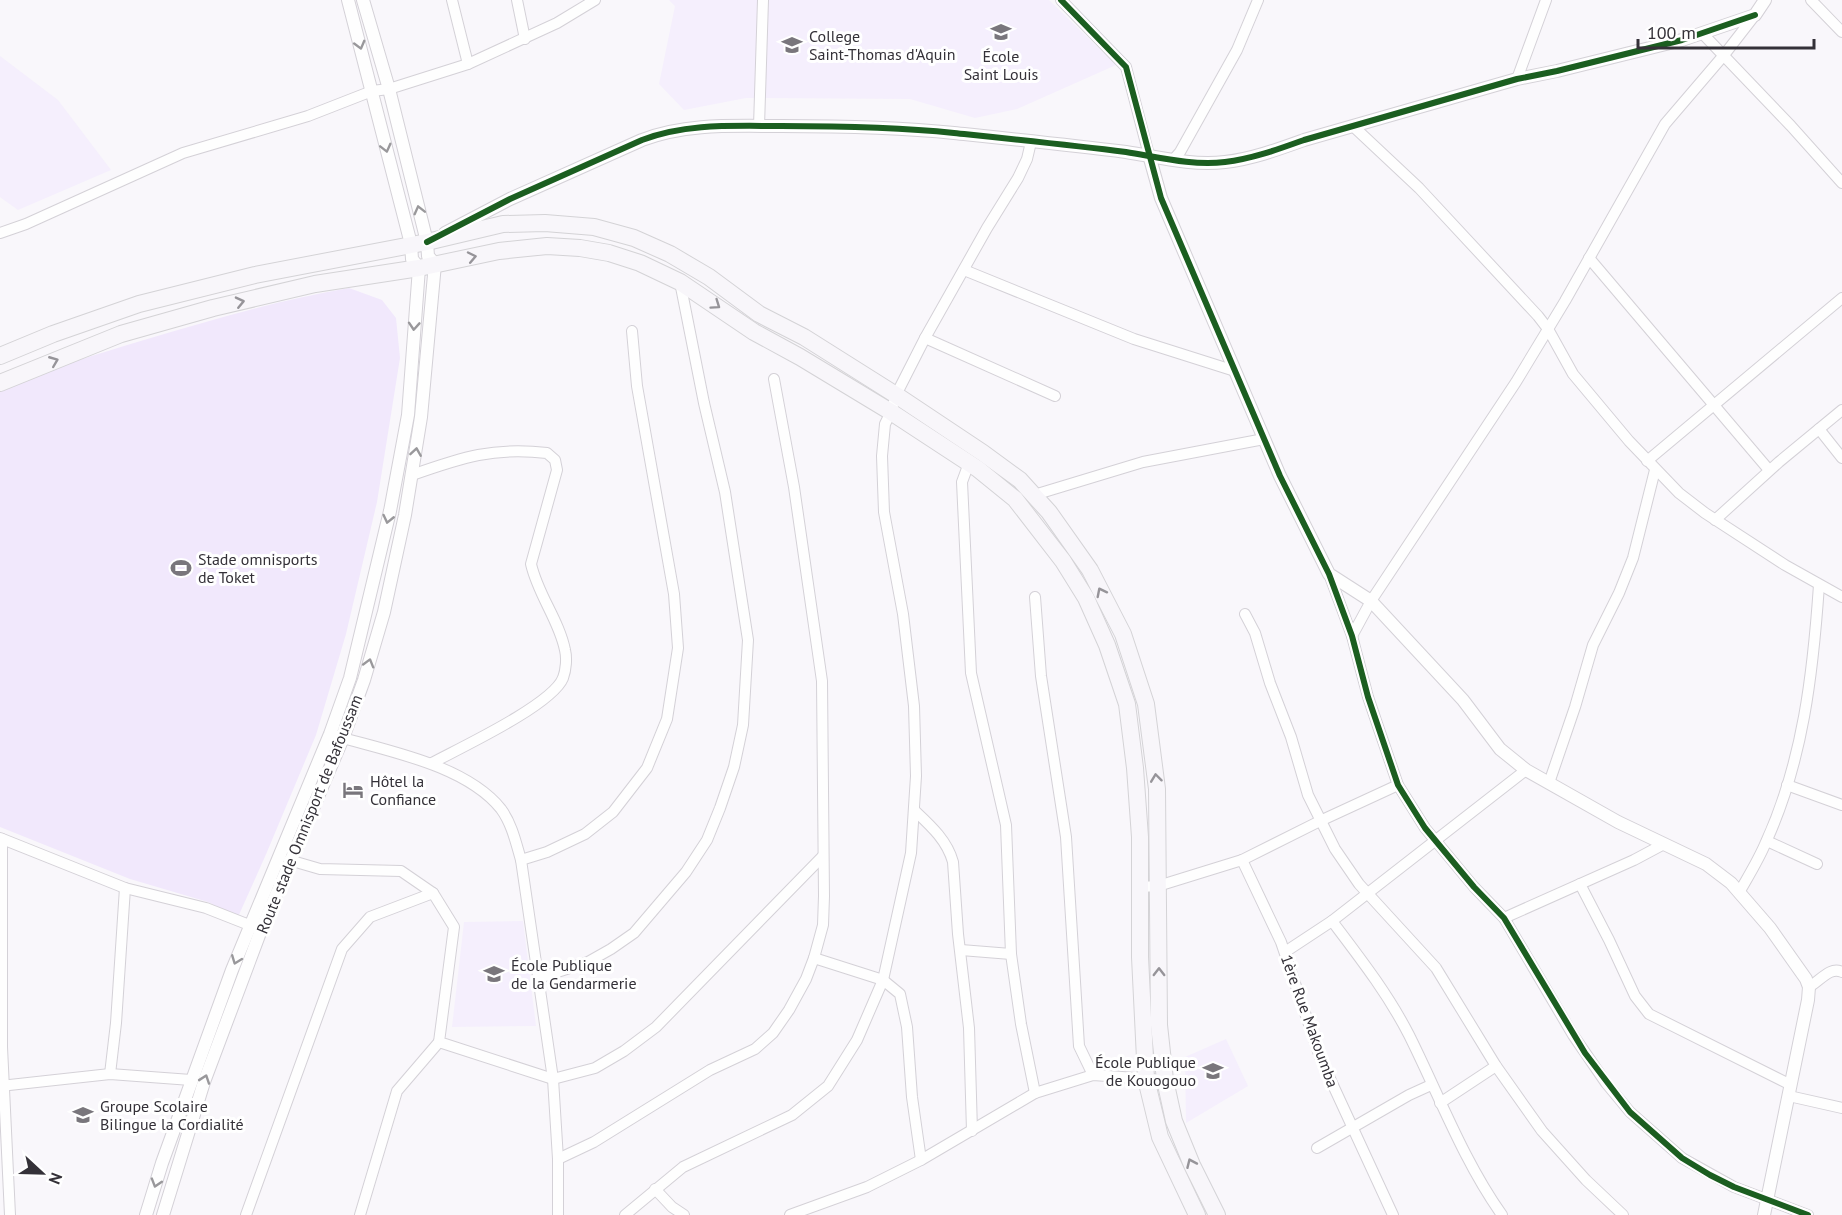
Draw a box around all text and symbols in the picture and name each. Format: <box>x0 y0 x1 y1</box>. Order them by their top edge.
scale bar <box>1638 12 1814 50</box>
school or university icon: École Saint Louis <box>989 20 1013 44</box>
text: 100 m <box>1647 21 1696 44</box>
place label: College Saint-Thomas d'Aquin <box>809 26 956 64</box>
school or university icon: College Saint-Thomas d'Aquin <box>780 33 804 57</box>
one-way arrow <box>353 40 366 50</box>
place label: École Saint Louis <box>964 46 1039 84</box>
one-way arrow <box>379 143 392 153</box>
one-way arrow <box>414 205 426 215</box>
one-way arrow <box>467 251 477 264</box>
one-way arrow <box>234 297 244 310</box>
one-way arrow <box>709 298 720 309</box>
one-way arrow <box>407 322 420 331</box>
one-way arrow <box>48 356 59 368</box>
one-way arrow <box>409 448 421 457</box>
one-way arrow <box>383 514 396 524</box>
place label: Stade omnisports de Toket <box>198 549 318 587</box>
sports icon: Stade omnisports de Toket <box>169 556 193 580</box>
one-way arrow <box>1097 588 1108 599</box>
one-way arrow <box>362 658 374 669</box>
street label: Route stade Omnisport de Bafoussam <box>252 692 366 936</box>
place label: Hôtel la Confiance <box>370 771 436 809</box>
one-way arrow <box>1150 773 1162 782</box>
hotel icon: Hôtel la Confiance <box>341 778 365 802</box>
street label: 1ère Rue Makoumba <box>1277 952 1343 1090</box>
one-way arrow <box>231 954 243 965</box>
place label: École Publique de la Gendarmerie <box>511 955 637 993</box>
school or university icon: École Publique de la Gendarmerie <box>482 962 506 986</box>
one-way arrow <box>1153 968 1165 977</box>
place label: École Publique de Kouogouo <box>1095 1052 1196 1090</box>
school or university icon: École Publique de Kouogouo <box>1201 1059 1225 1083</box>
one-way arrow <box>198 1074 211 1085</box>
place label: Groupe Scolaire Bilingue la Cordialité <box>100 1096 244 1134</box>
school or university icon: Groupe Scolaire Bilingue la Cordialité <box>71 1103 95 1127</box>
north arrow <box>12 1143 72 1203</box>
one-way arrow <box>1186 1158 1198 1169</box>
text: N <box>45 1170 67 1187</box>
one-way arrow <box>151 1177 163 1188</box>

